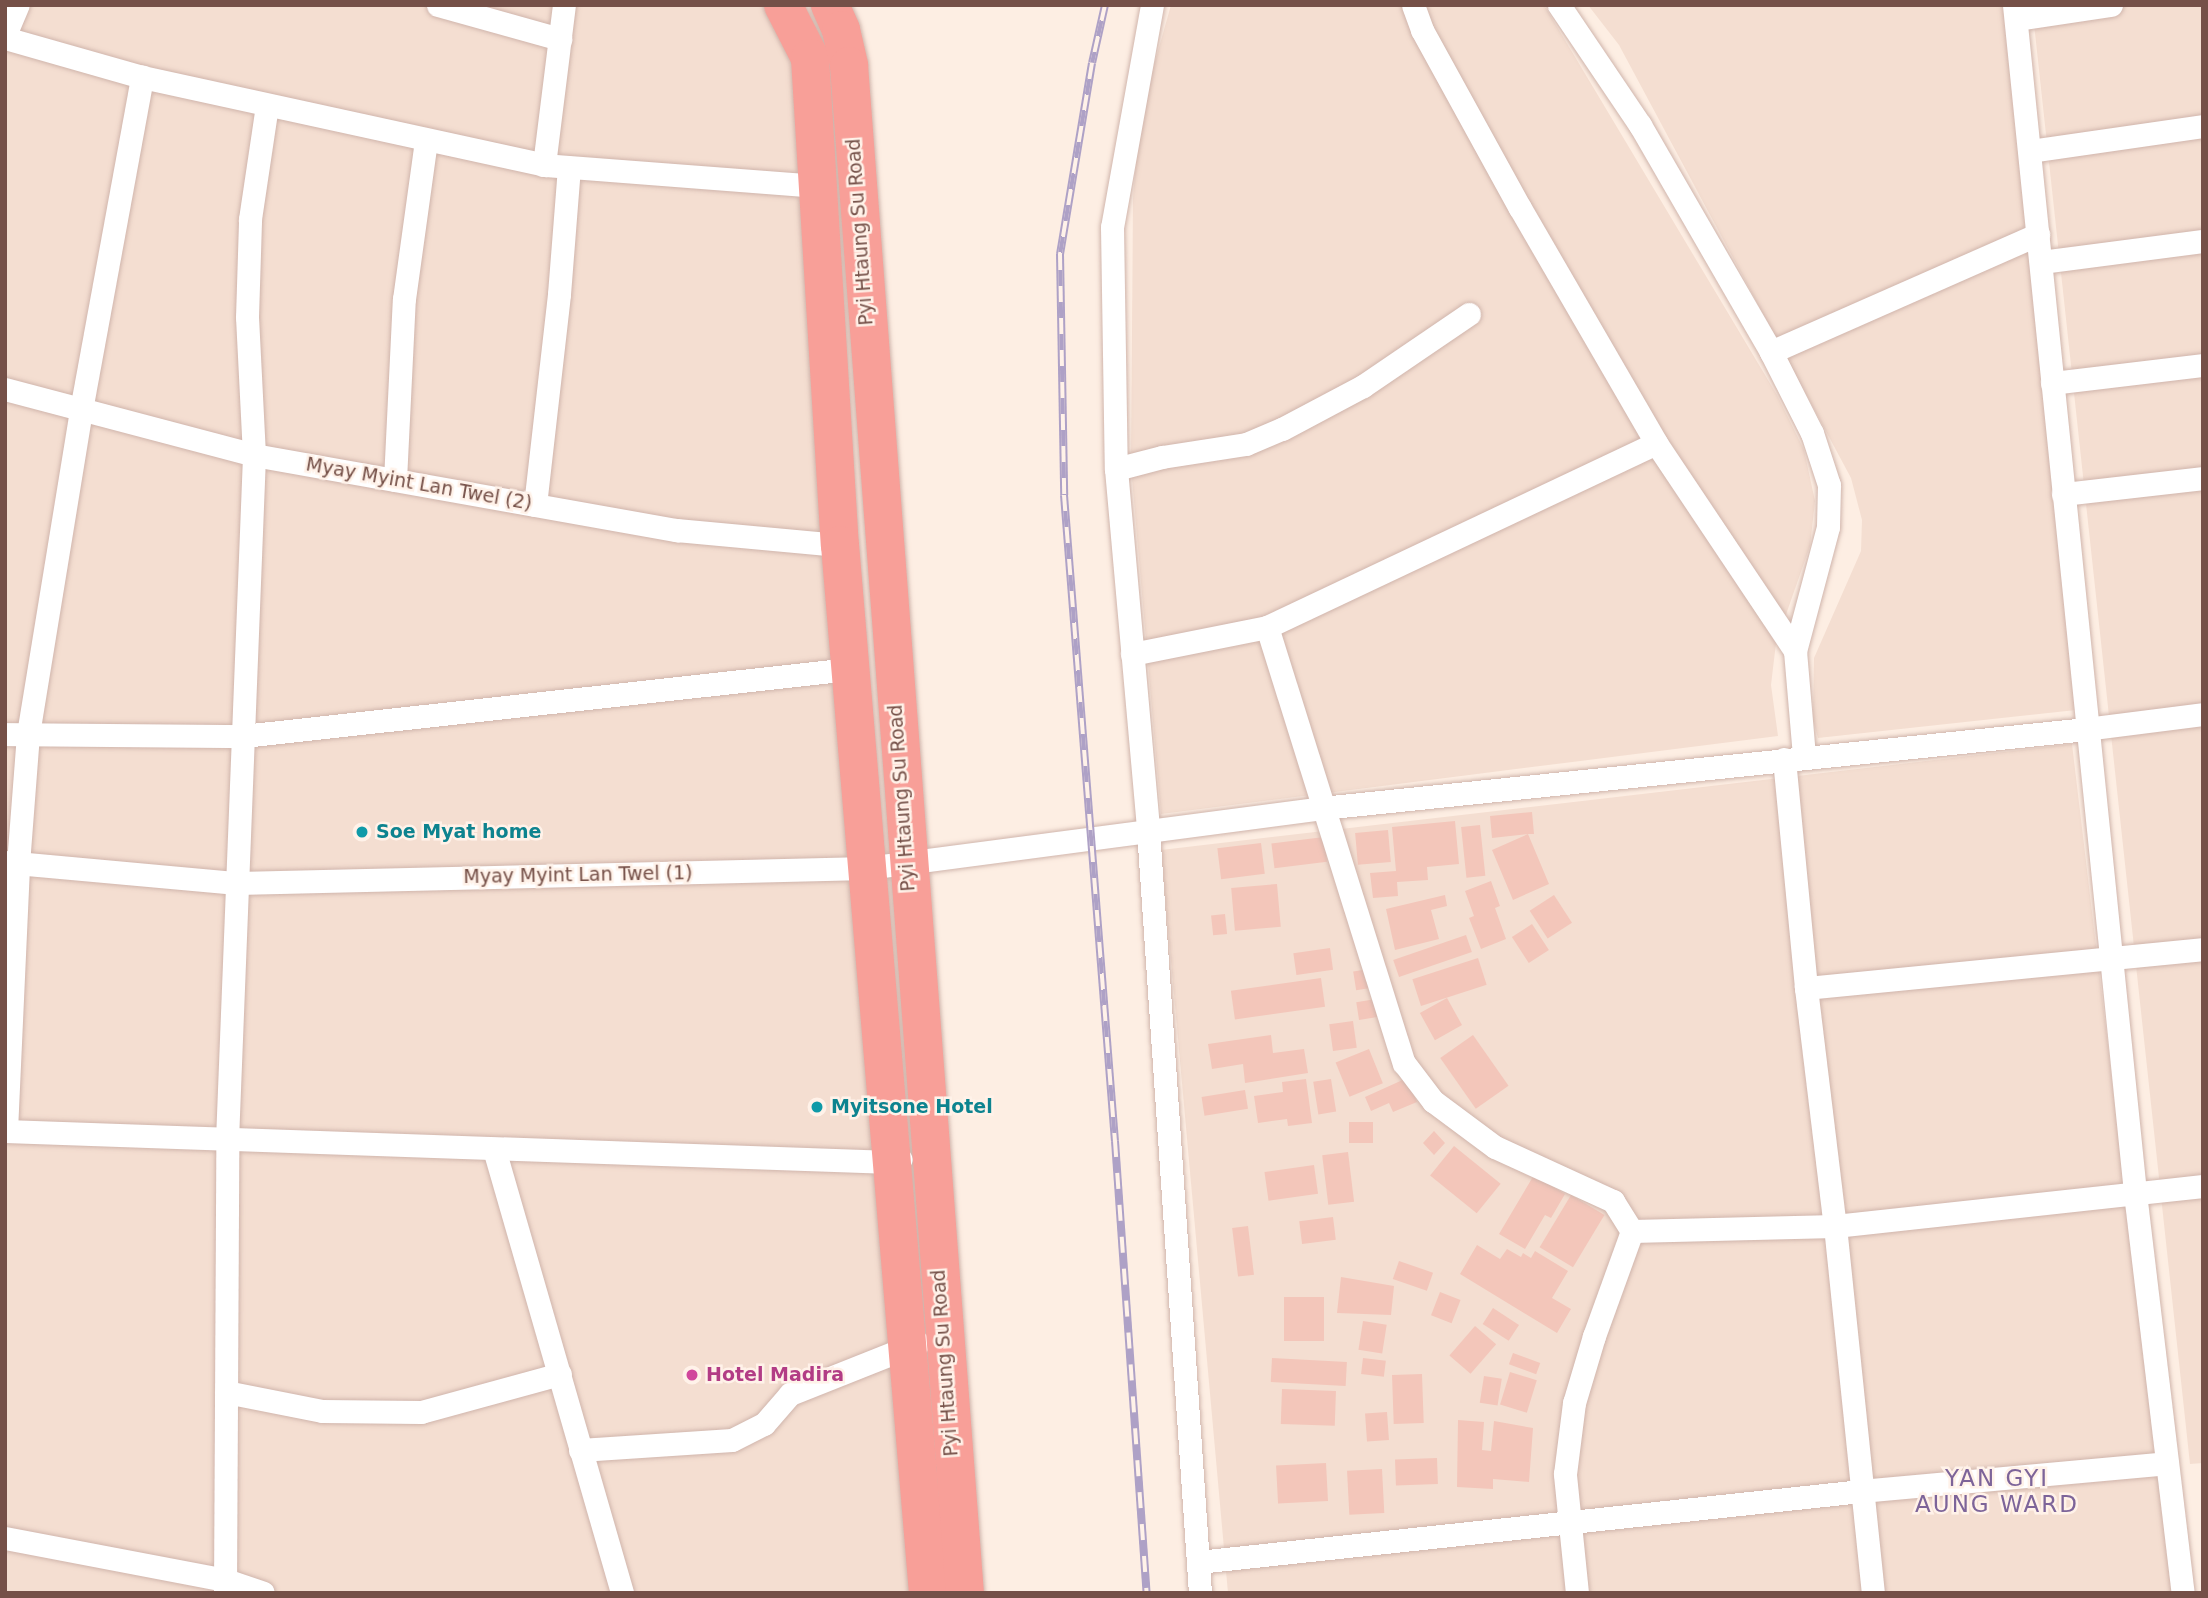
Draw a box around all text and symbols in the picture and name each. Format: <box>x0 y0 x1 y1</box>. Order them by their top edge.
street label: Pyi Htaung Su Road <box>842 138 878 326</box>
street label: Myay Myint Lan Twel (2) <box>304 453 534 515</box>
street label: Pyi Htaung Su Road <box>884 704 920 892</box>
place label: Soe Myat home <box>376 821 541 843</box>
marker: Soe Myat home <box>354 824 370 840</box>
street label: Myay Myint Lan Twel (1) <box>463 862 693 888</box>
place label: Myitsone Hotel <box>831 1096 993 1118</box>
marker: Myitsone Hotel <box>809 1099 825 1115</box>
street label: Pyi Htaung Su Road <box>927 1269 963 1457</box>
place label: Hotel Madira <box>706 1364 844 1386</box>
marker: Hotel Madira <box>684 1367 700 1383</box>
district label: YAN GYI AUNG WARD <box>1916 1464 2078 1518</box>

